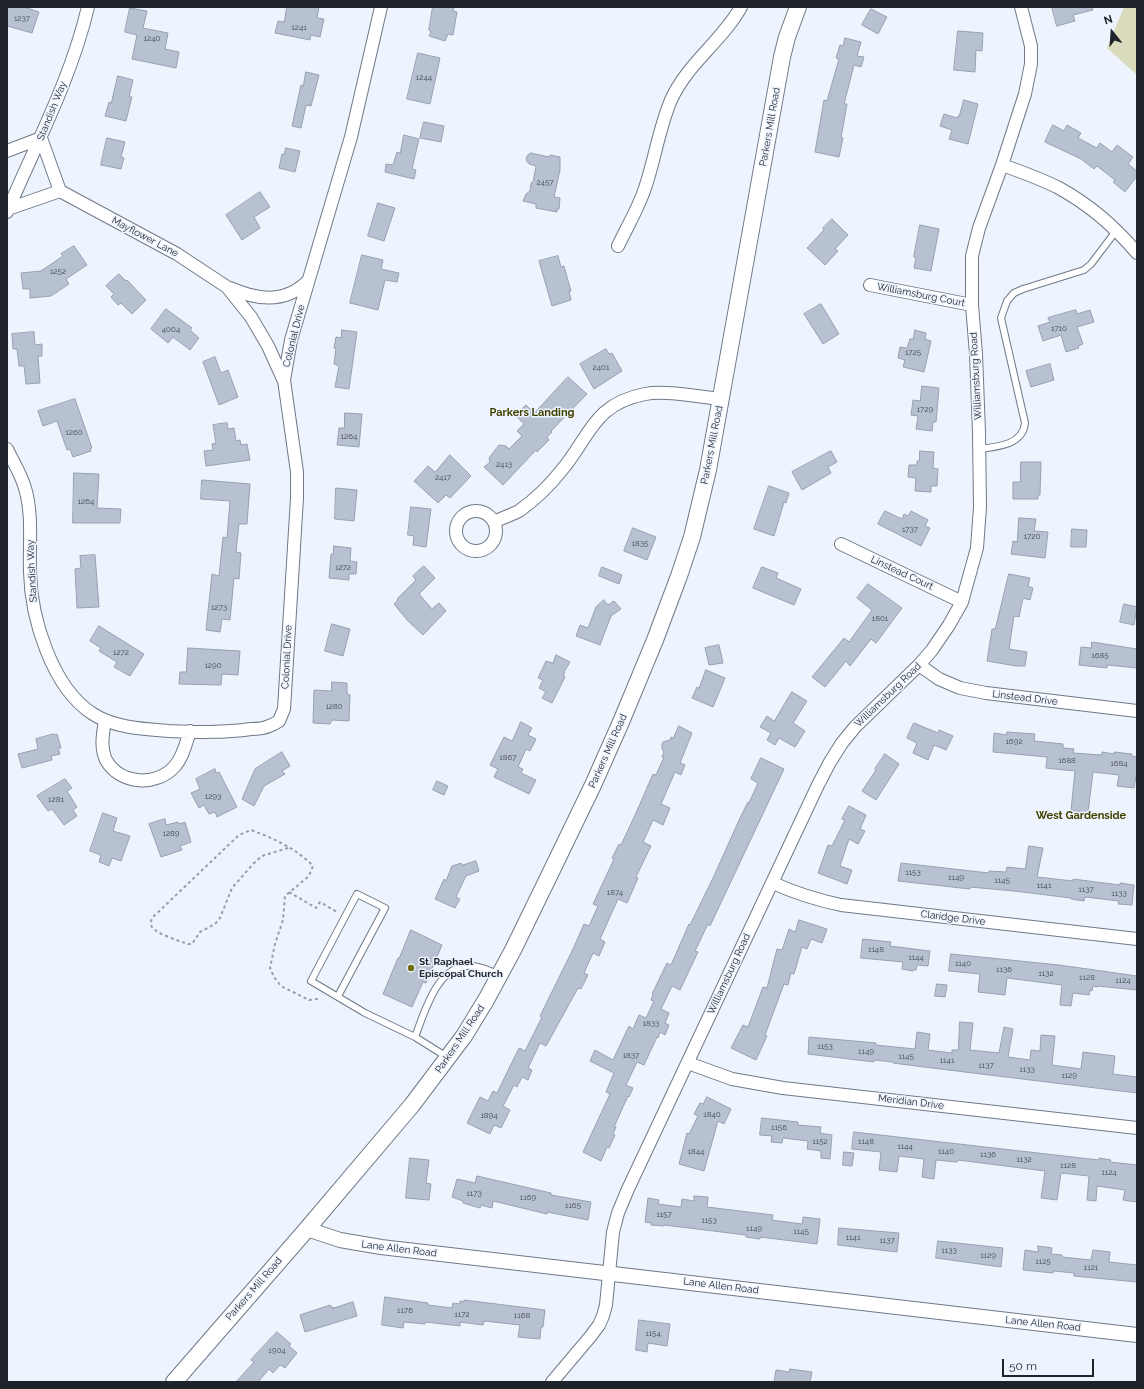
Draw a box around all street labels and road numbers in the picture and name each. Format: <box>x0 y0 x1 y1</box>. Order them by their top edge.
street label: Standish Way <box>35 80 69 142</box>
street label: Parkers Mill Road <box>757 87 783 167</box>
street label: Mayflower Lane <box>110 214 180 260</box>
street label: Williamsburg Court <box>876 281 966 309</box>
street label: Colonial Drive <box>280 303 308 369</box>
street label: Williamsburg Road <box>968 332 984 420</box>
street label: Parkers Mill Road <box>698 405 726 485</box>
street label: Standish Way <box>24 539 40 603</box>
street label: Linstead Court <box>869 553 935 593</box>
street label: Colonial Drive <box>279 625 295 689</box>
street label: Williamsburg Road <box>852 660 924 730</box>
street label: Linstead Drive <box>992 688 1058 708</box>
street label: Parkers Mill Road <box>586 712 630 790</box>
street label: Claridge Drive <box>920 908 986 928</box>
street label: Williamsburg Road <box>705 932 753 1016</box>
street label: Parkers Mill Road <box>433 1003 487 1075</box>
street label: Meridian Drive <box>877 1092 945 1112</box>
street label: Lane Allen Road <box>361 1238 437 1260</box>
street label: Parkers Mill Road <box>223 1255 285 1323</box>
street label: Lane Allen Road <box>683 1275 759 1297</box>
street label: Lane Allen Road <box>1005 1314 1081 1334</box>

